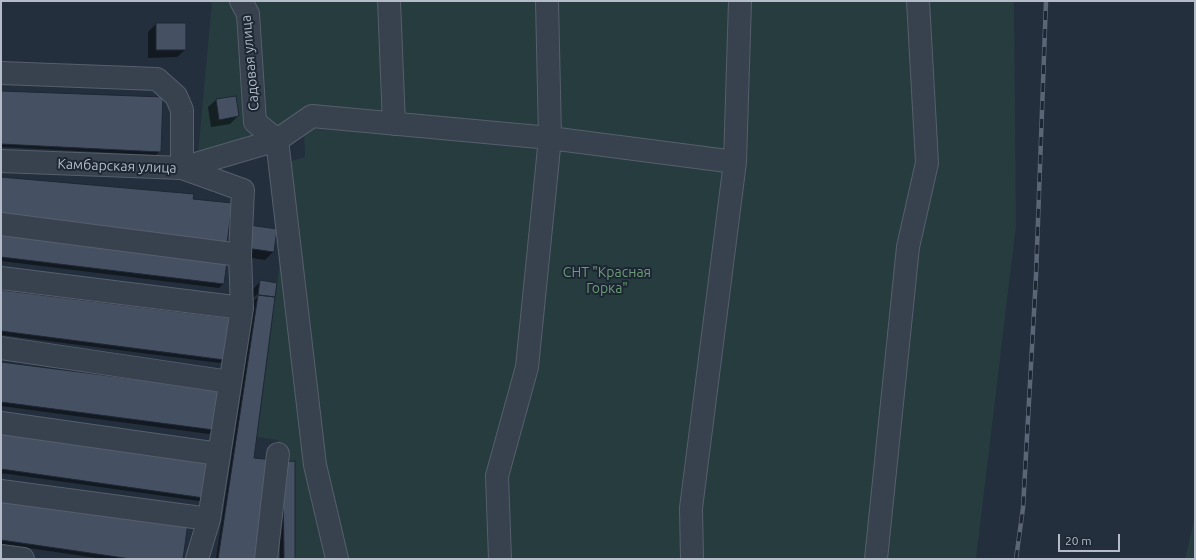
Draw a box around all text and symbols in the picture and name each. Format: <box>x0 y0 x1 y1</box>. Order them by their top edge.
street label: Садовая улица <box>237 14 263 112</box>
street label: Камбарская улица <box>57 156 177 176</box>
park label: СНТ "Красная Горка" <box>563 264 651 296</box>
scale bar <box>1060 526 1122 552</box>
text: 20 m <box>1065 534 1092 547</box>

